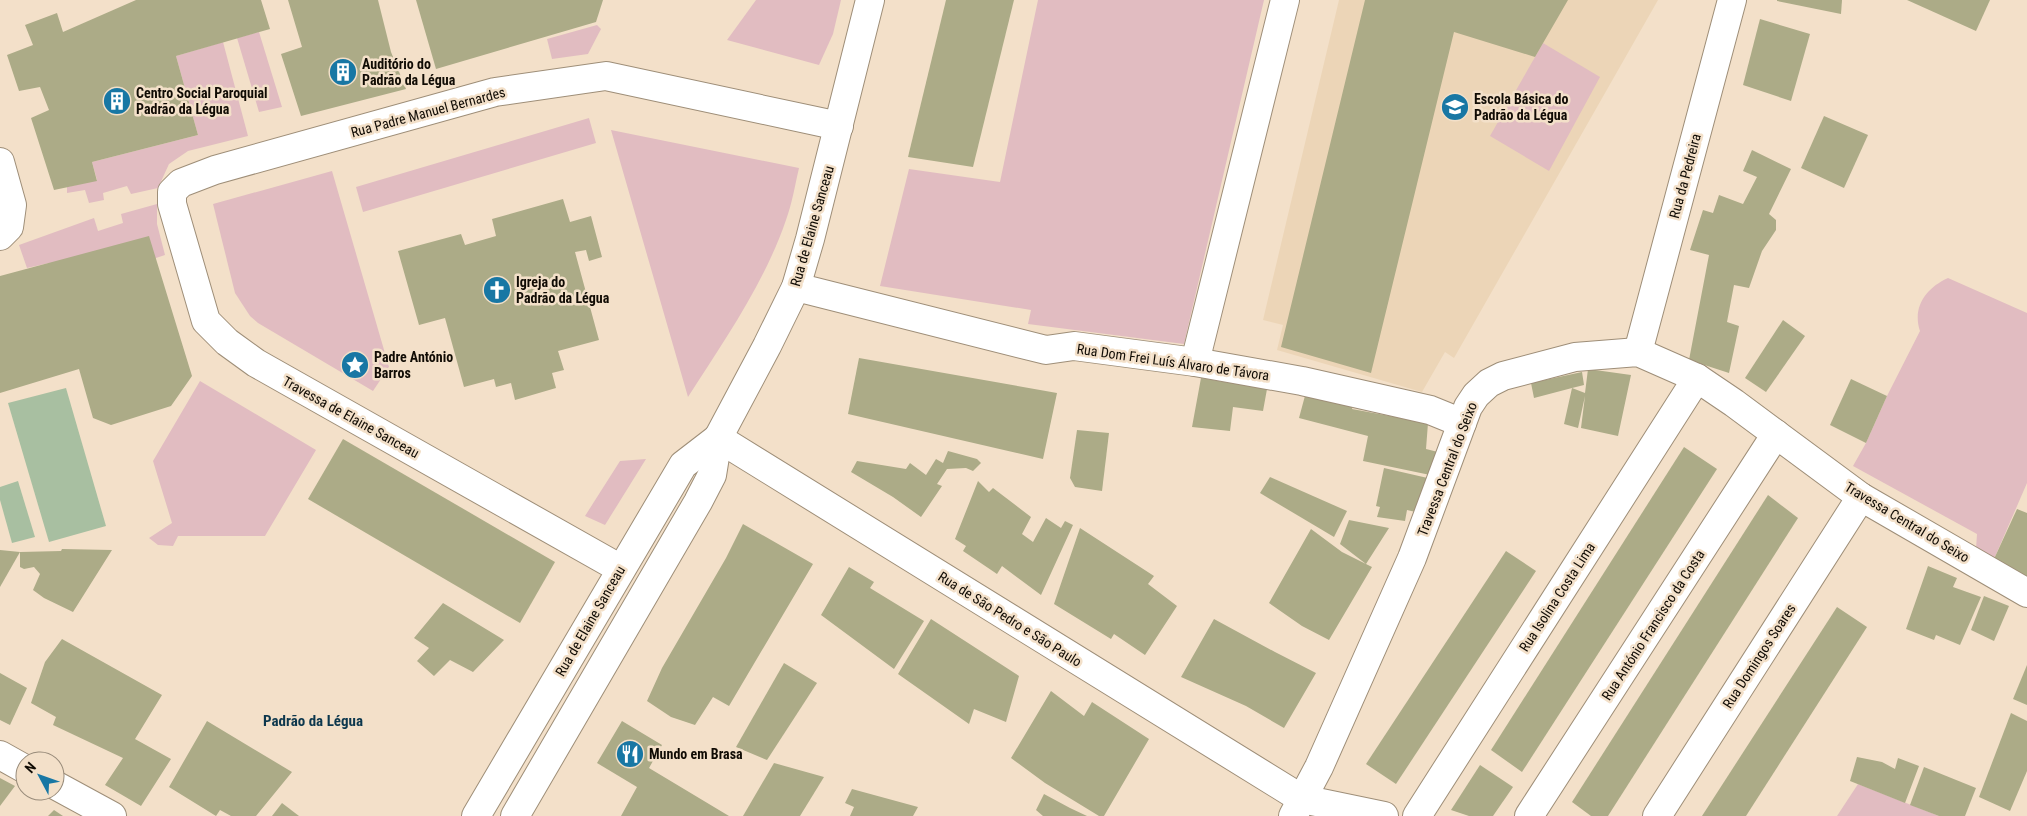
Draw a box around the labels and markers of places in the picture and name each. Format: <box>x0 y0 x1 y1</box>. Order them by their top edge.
place label: Auditório do Padrão da Légua <box>362 56 456 88</box>
building icon: Auditório do Padrão da Légua <box>328 57 358 87</box>
place label: Centro Social Paroquial Padrão da Légua <box>136 85 268 117</box>
building icon: Centro Social Paroquial Padrão da Légua <box>102 86 132 116</box>
place label: Escola Básica do Padrão da Légua <box>1474 91 1569 123</box>
school or university icon: Escola Básica do Padrão da Légua <box>1440 92 1470 122</box>
place label: Igreja do Padrão da Légua <box>516 274 610 306</box>
church icon: Igreja do Padrão da Légua <box>482 275 512 305</box>
place label: Padre António Barros <box>374 349 453 381</box>
place icon: Padre António Barros <box>340 350 370 380</box>
restaurant icon: Mundo em Brasa <box>615 739 645 769</box>
place label: Mundo em Brasa <box>649 746 743 762</box>

